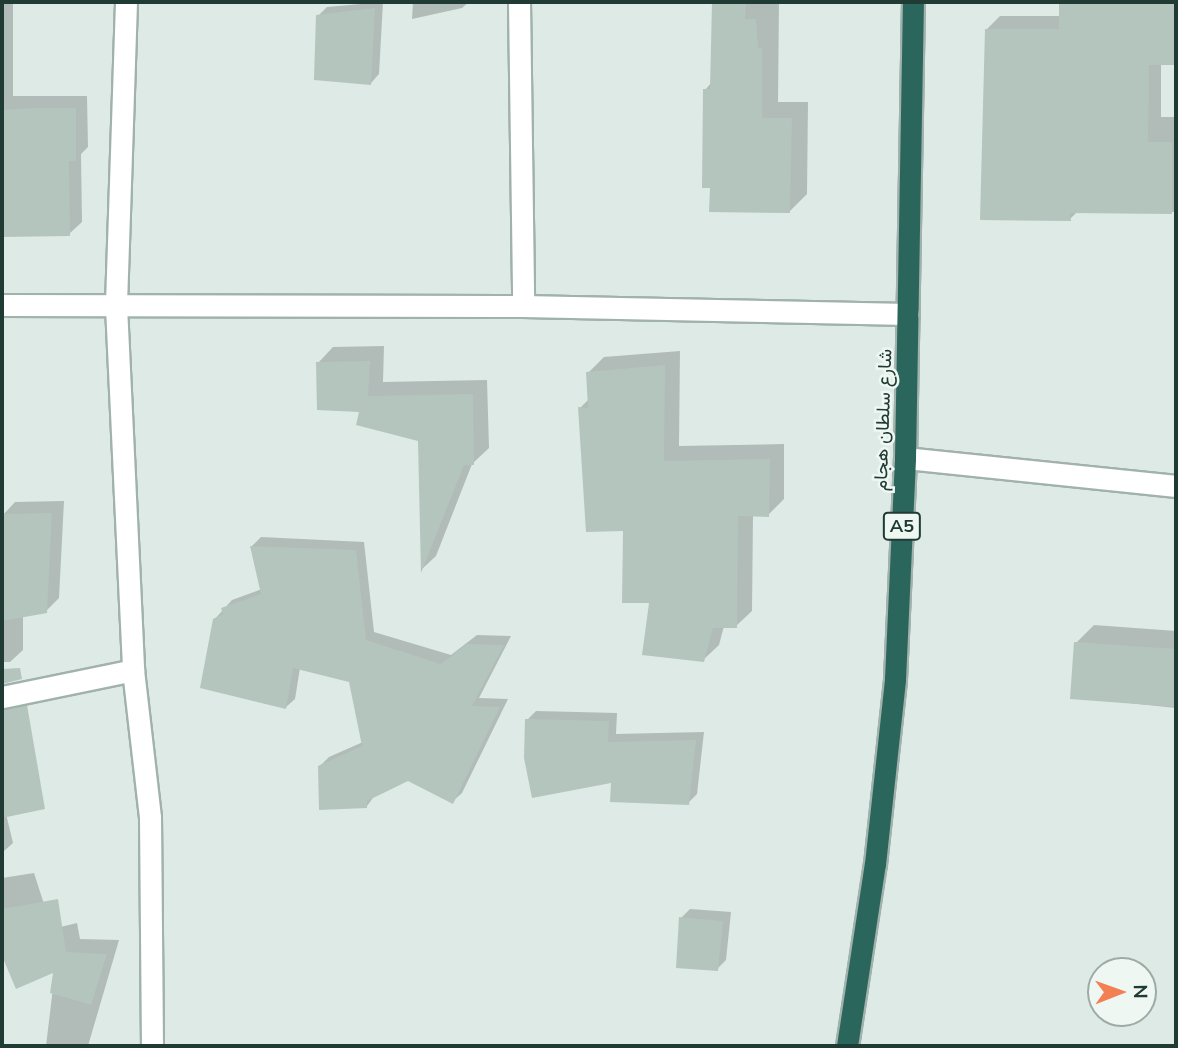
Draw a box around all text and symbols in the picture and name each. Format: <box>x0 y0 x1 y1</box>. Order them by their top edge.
street label: شارع سلطان هجام <box>869 349 897 491</box>
road number: A5 <box>883 512 921 540</box>
north arrow <box>1087 957 1157 1027</box>
text: N <box>1129 984 1153 999</box>

